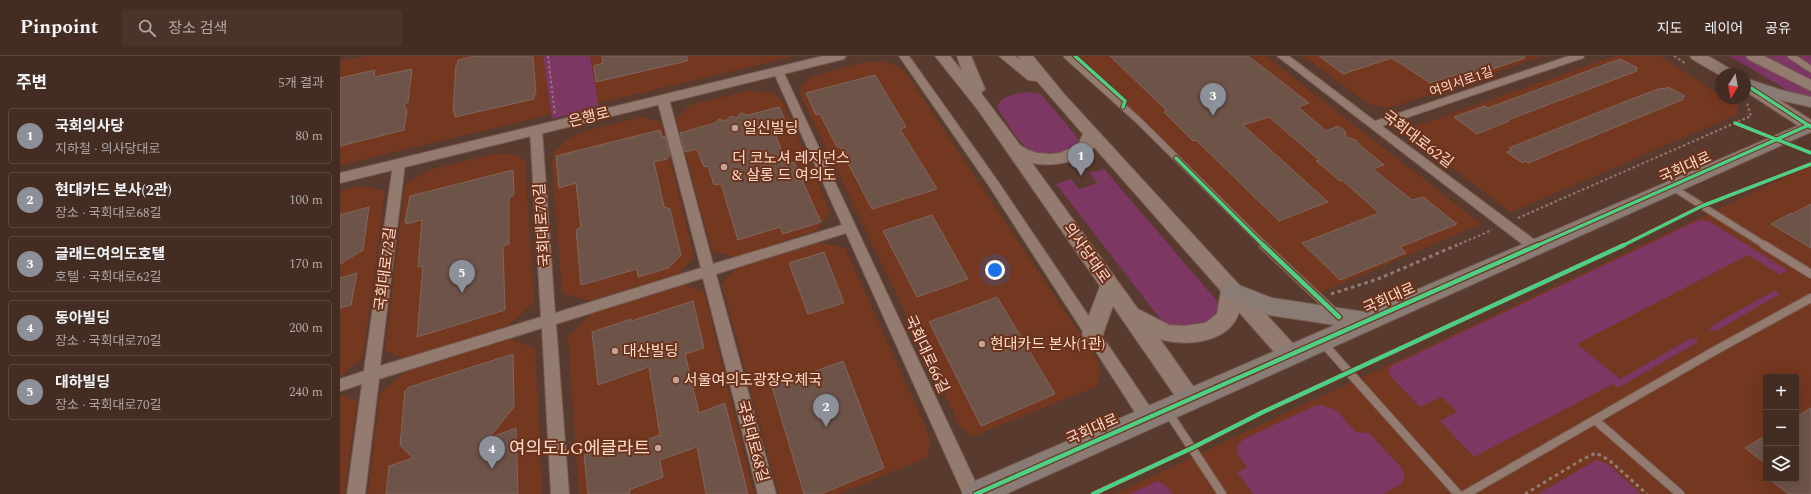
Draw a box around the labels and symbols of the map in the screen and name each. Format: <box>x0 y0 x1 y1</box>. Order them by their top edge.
street label: 여의서로1길 <box>1427 62 1496 102</box>
north arrow <box>1715 68 1751 104</box>
pin: 3 <box>1200 83 1226 116</box>
street label: 은행로 <box>566 101 612 134</box>
street label: 국회대로62길 <box>1377 105 1458 174</box>
place label: 일신빌딩 <box>743 117 798 140</box>
marker: 일신빌딩 <box>730 123 740 133</box>
pin: 1 <box>1068 143 1094 176</box>
street label: 국회대로 <box>1655 146 1715 189</box>
place label: 더 코노셔 레지던스 & 살롱 드 여의도 <box>732 147 850 187</box>
marker: 더 코노셔 레지던스 & 살롱 드 여의도 <box>719 162 729 172</box>
street label: 국회대로70길 <box>528 182 557 268</box>
street label: 의사당대로 <box>1057 218 1116 288</box>
street label: 국회대로72길 <box>369 226 402 312</box>
pin: 5 <box>449 260 475 293</box>
your location <box>985 260 1005 280</box>
street label: 국회대로 <box>1359 277 1419 320</box>
street label: 국회대로66길 <box>898 311 955 397</box>
place label: 현대카드 본사(1관) <box>990 333 1105 356</box>
marker: 현대카드 본사(1관) <box>977 339 987 349</box>
place label: 대산빌딩 <box>623 340 678 363</box>
marker: 대산빌딩 <box>610 346 620 356</box>
place label: 서울여의도광장우체국 <box>684 369 822 392</box>
marker: 서울여의도광장우체국 <box>671 375 681 385</box>
pin: 2 <box>813 394 839 427</box>
street label: 국회대로68길 <box>731 398 774 485</box>
street label: 국회대로 <box>1062 408 1122 451</box>
place label: 여의도LG에클라트 <box>509 435 650 462</box>
pin: 4 <box>479 436 505 469</box>
marker: 여의도LG에클라트 <box>653 443 663 453</box>

